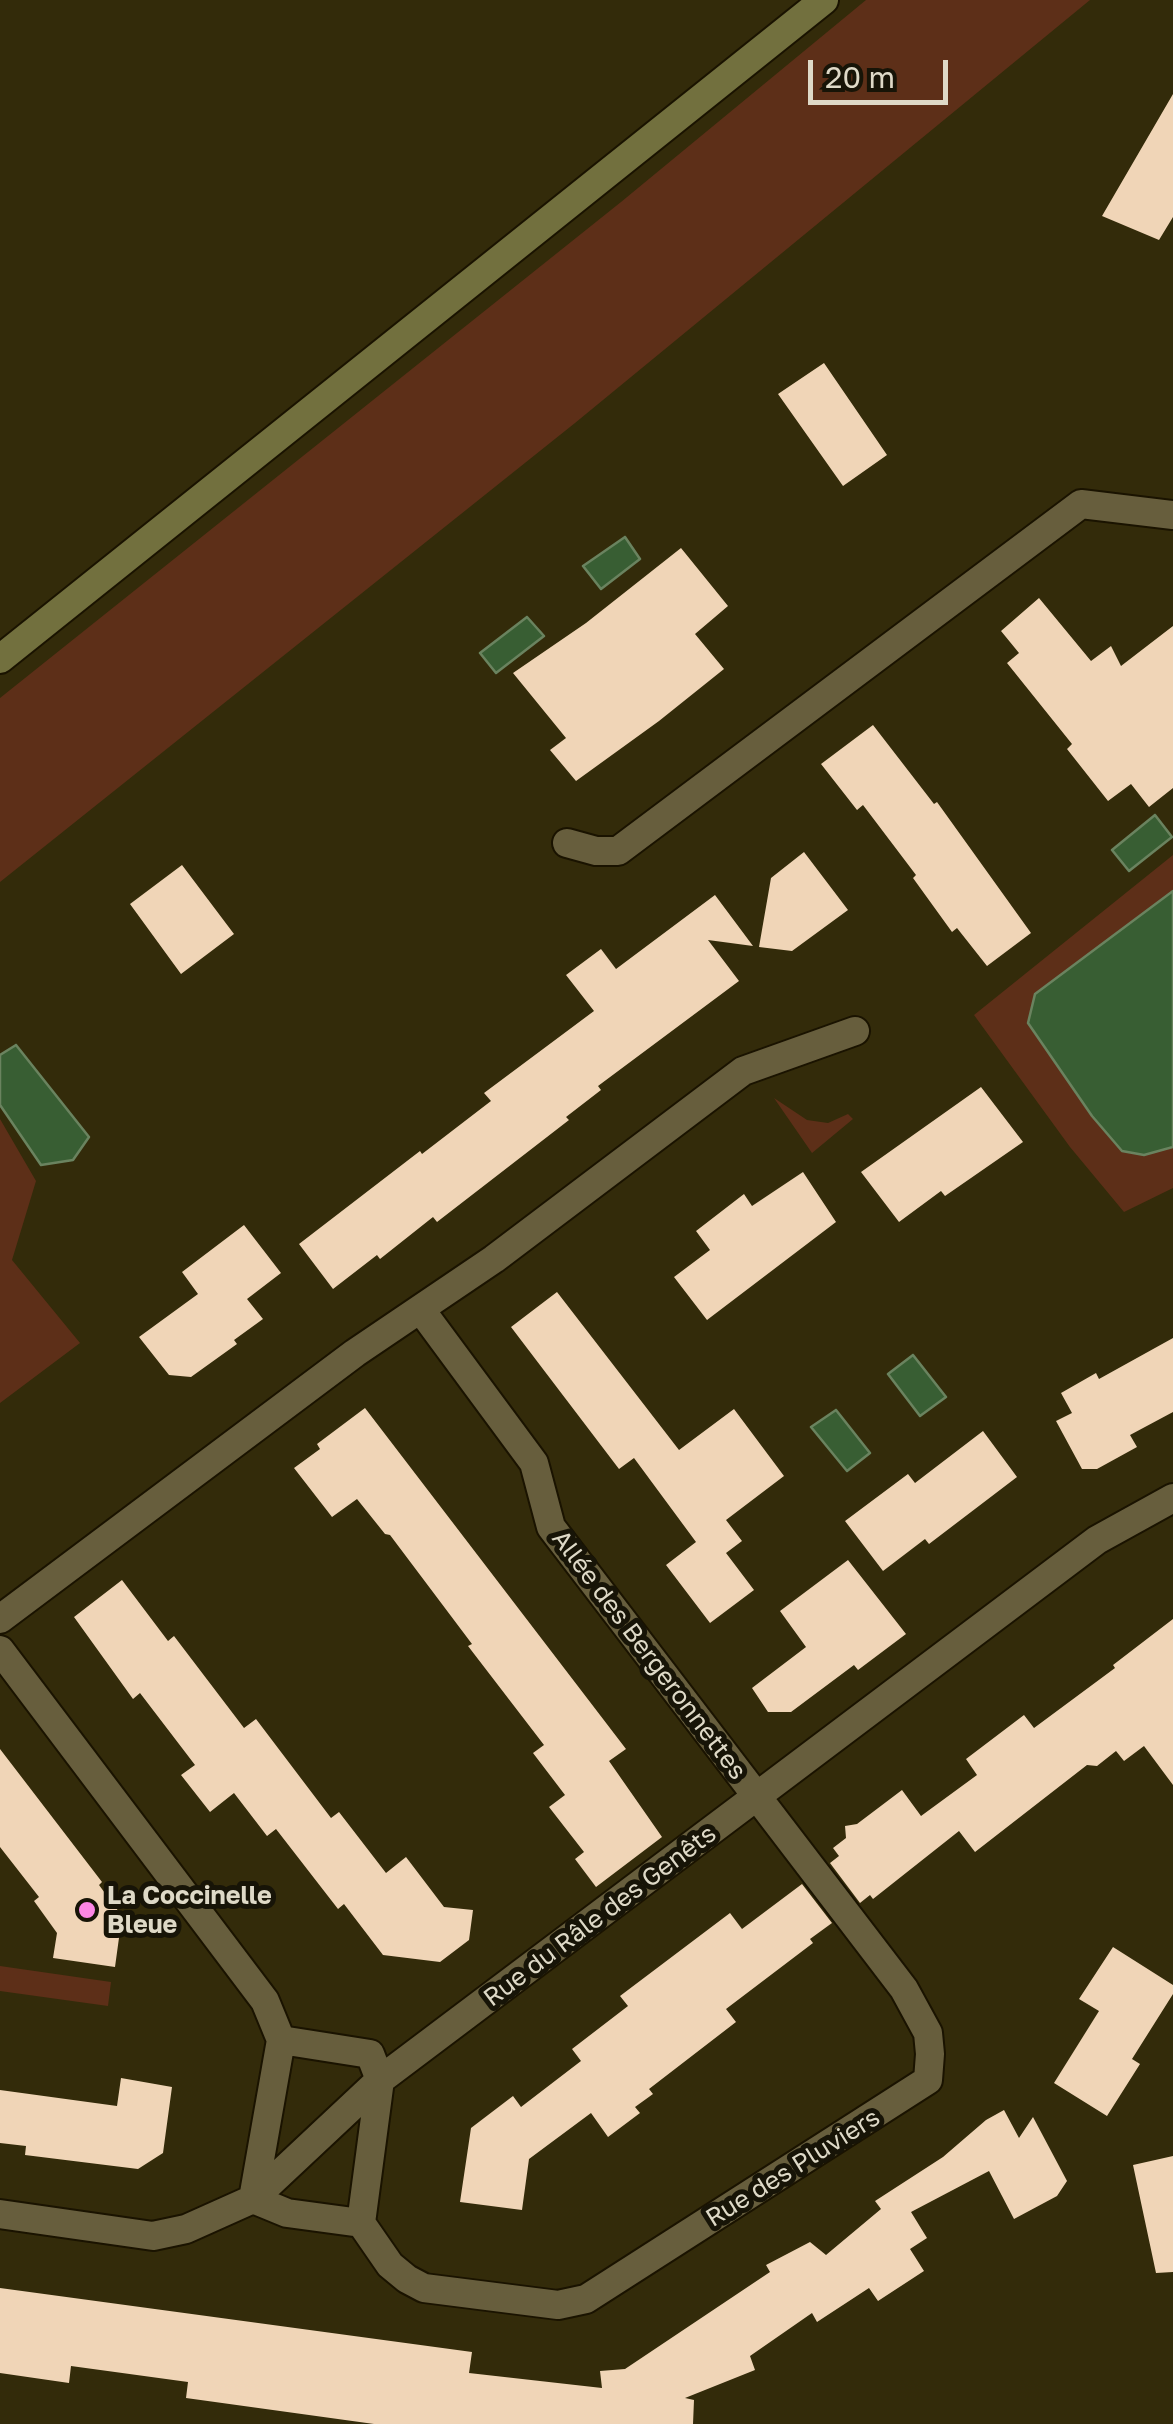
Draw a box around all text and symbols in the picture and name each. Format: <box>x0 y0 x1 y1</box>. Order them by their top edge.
scale bar <box>813 40 953 102</box>
text: 20 m <box>825 59 895 95</box>
street label: Allée des Bergeronnettes <box>545 1524 753 1786</box>
street label: Rue du Râle des Genêts <box>478 1819 722 2013</box>
place label: La Coccinelle Bleue <box>107 1881 272 1940</box>
marker: La Coccinelle Bleue <box>76 1899 98 1921</box>
street label: Rue des Pluviers <box>700 2102 886 2234</box>

